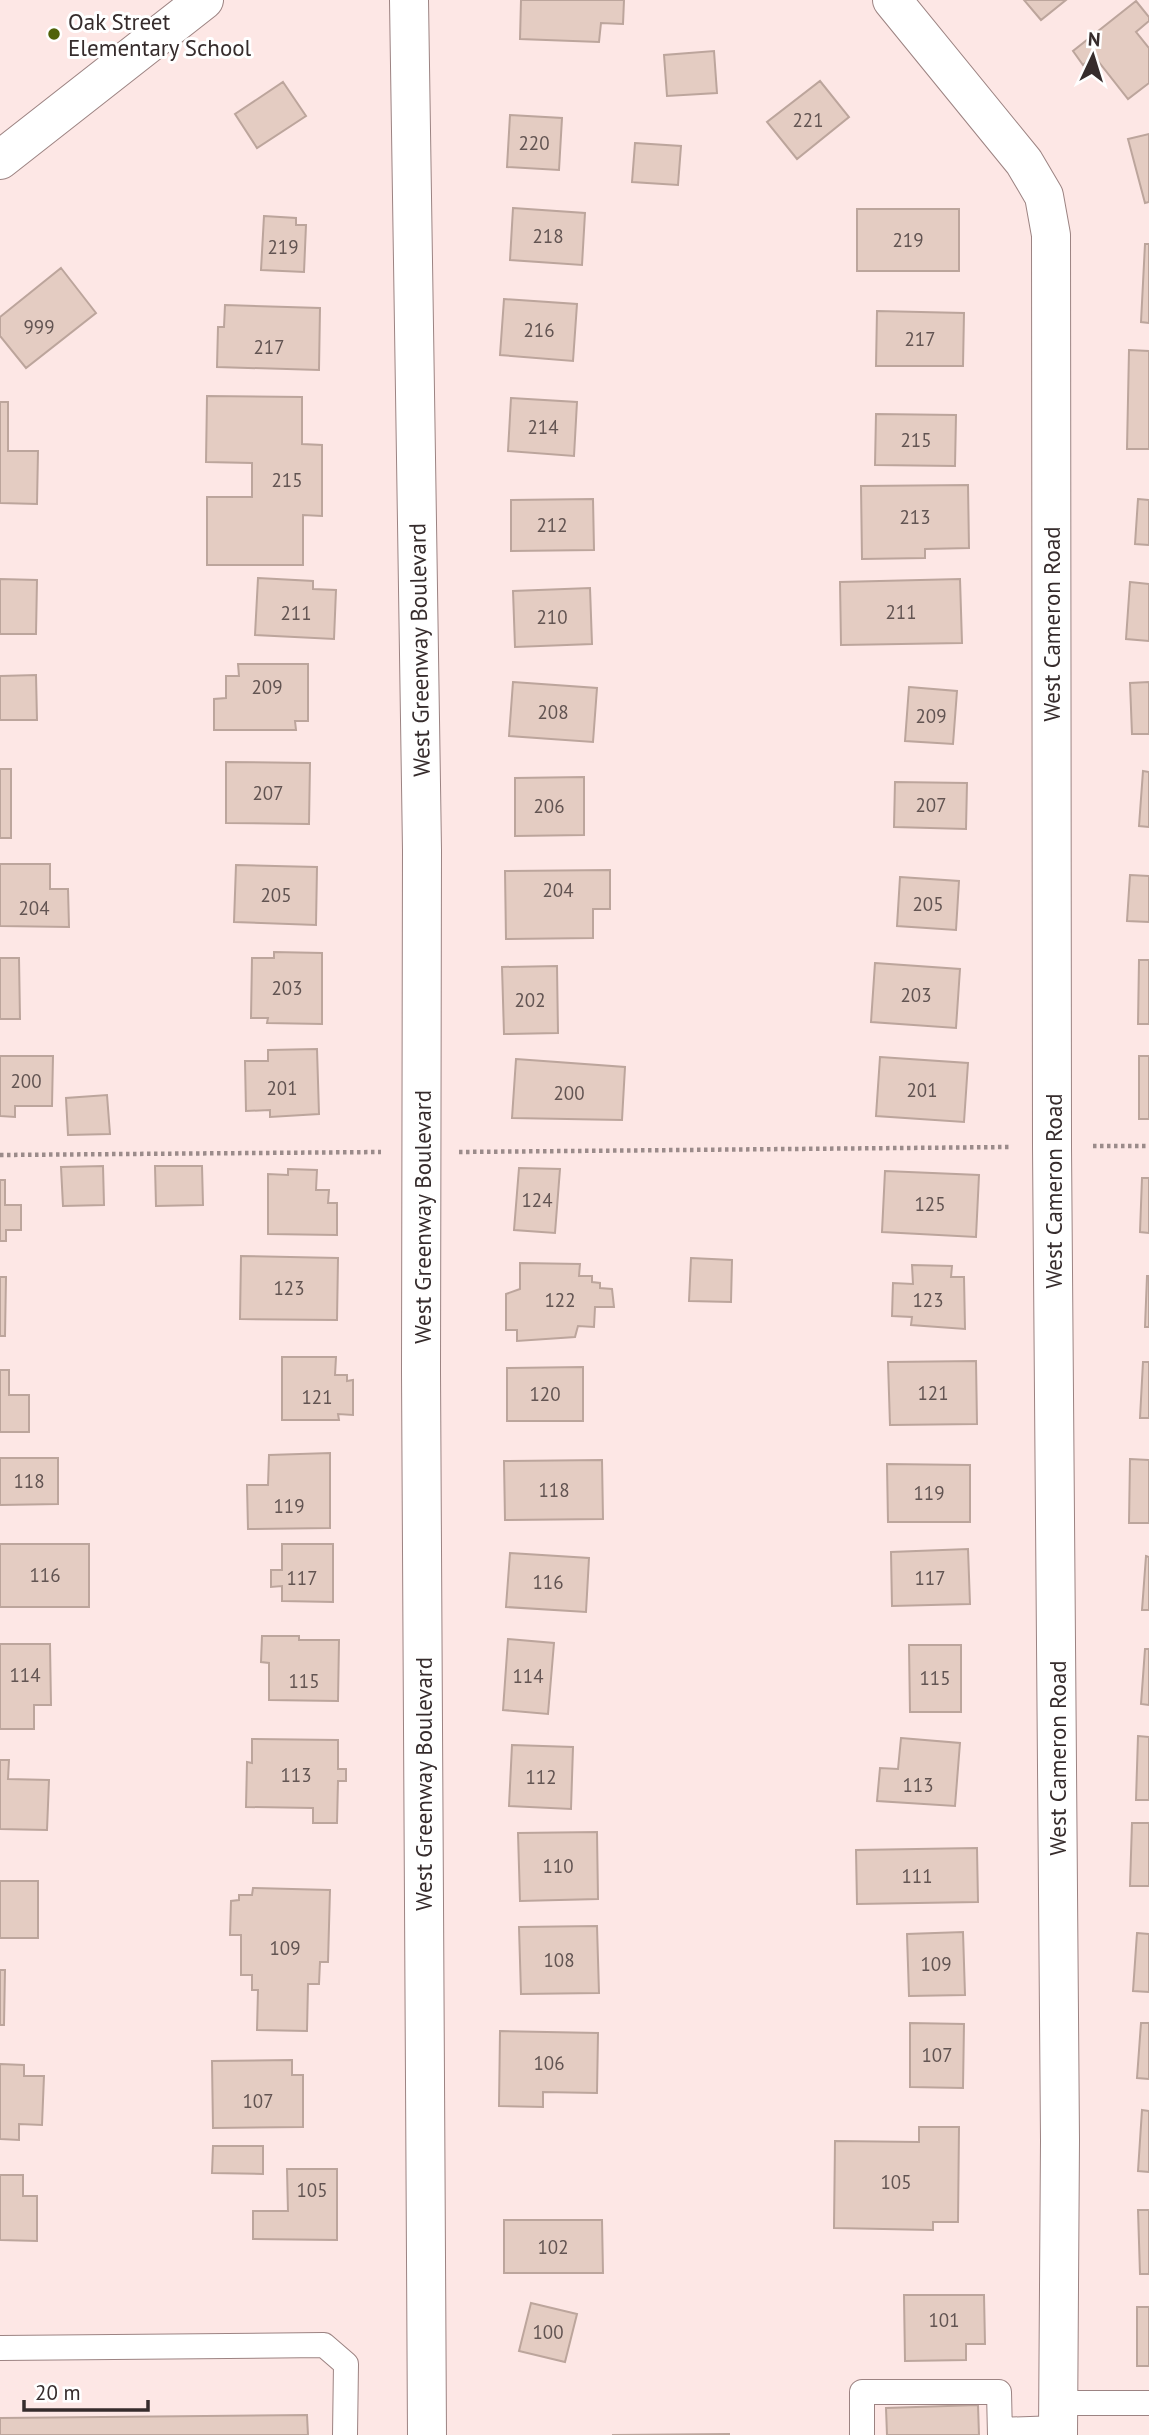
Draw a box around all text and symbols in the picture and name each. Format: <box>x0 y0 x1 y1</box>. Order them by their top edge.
place label: Oak Street Elementary School <box>68 7 252 62</box>
north arrow <box>1058 21 1128 91</box>
marker: Oak Street Elementary School <box>46 26 62 42</box>
text: N <box>1087 27 1101 51</box>
house number: 221 <box>792 108 824 132</box>
house number: 220 <box>518 131 550 155</box>
house number: 218 <box>532 224 564 248</box>
house number: 219 <box>892 228 924 252</box>
house number: 219 <box>267 235 299 259</box>
house number: 999 <box>23 315 55 339</box>
house number: 216 <box>523 318 555 342</box>
house number: 217 <box>904 327 936 351</box>
house number: 217 <box>253 335 285 359</box>
house number: 214 <box>527 415 559 439</box>
house number: 215 <box>900 428 932 452</box>
house number: 215 <box>271 468 303 492</box>
house number: 213 <box>899 505 931 529</box>
house number: 212 <box>536 513 568 537</box>
street label: West Greenway Boulevard <box>402 523 436 777</box>
street label: West Cameron Road <box>1037 526 1066 722</box>
house number: 211 <box>885 600 917 624</box>
house number: 211 <box>280 601 312 625</box>
house number: 210 <box>536 605 568 629</box>
house number: 209 <box>251 675 283 699</box>
house number: 208 <box>537 700 569 724</box>
house number: 209 <box>915 704 947 728</box>
house number: 207 <box>252 781 284 805</box>
house number: 207 <box>915 793 947 817</box>
house number: 206 <box>533 794 565 818</box>
house number: 204 <box>542 878 574 902</box>
house number: 205 <box>260 883 292 907</box>
house number: 205 <box>912 892 944 916</box>
house number: 204 <box>18 896 50 920</box>
house number: 203 <box>271 976 303 1000</box>
house number: 203 <box>900 983 932 1007</box>
house number: 202 <box>514 988 546 1012</box>
house number: 200 <box>10 1069 42 1093</box>
house number: 201 <box>266 1076 298 1100</box>
house number: 201 <box>906 1078 938 1102</box>
house number: 200 <box>553 1081 585 1105</box>
street label: West Greenway Boulevard <box>408 1090 437 1344</box>
street label: West Cameron Road <box>1039 1093 1068 1289</box>
house number: 124 <box>521 1188 553 1212</box>
house number: 125 <box>914 1192 946 1216</box>
house number: 123 <box>273 1276 305 1300</box>
house number: 122 <box>544 1288 576 1312</box>
house number: 123 <box>912 1288 944 1312</box>
house number: 121 <box>917 1381 949 1405</box>
house number: 120 <box>529 1382 561 1406</box>
house number: 121 <box>301 1385 333 1409</box>
house number: 118 <box>13 1469 45 1493</box>
house number: 118 <box>538 1478 570 1502</box>
house number: 119 <box>913 1481 945 1505</box>
house number: 119 <box>273 1494 305 1518</box>
house number: 116 <box>29 1563 61 1587</box>
house number: 117 <box>286 1566 318 1590</box>
house number: 117 <box>914 1566 946 1590</box>
house number: 116 <box>532 1570 564 1594</box>
street label: West Greenway Boulevard <box>409 1657 438 1911</box>
street label: West Cameron Road <box>1043 1660 1072 1856</box>
house number: 114 <box>9 1663 41 1687</box>
house number: 114 <box>512 1664 544 1688</box>
house number: 115 <box>919 1666 951 1690</box>
house number: 115 <box>288 1669 320 1693</box>
house number: 113 <box>280 1763 312 1787</box>
house number: 112 <box>525 1765 557 1789</box>
house number: 113 <box>902 1773 934 1797</box>
house number: 110 <box>542 1854 574 1878</box>
house number: 111 <box>901 1864 933 1888</box>
house number: 109 <box>269 1936 301 1960</box>
house number: 108 <box>543 1948 575 1972</box>
house number: 109 <box>920 1952 952 1976</box>
house number: 107 <box>921 2043 953 2067</box>
house number: 106 <box>533 2051 565 2075</box>
house number: 107 <box>242 2089 274 2113</box>
house number: 105 <box>880 2170 912 2194</box>
house number: 105 <box>296 2178 328 2202</box>
house number: 102 <box>537 2235 569 2259</box>
house number: 101 <box>928 2308 960 2332</box>
house number: 100 <box>532 2320 564 2344</box>
scale bar <box>24 2368 149 2412</box>
text: 20 m <box>35 2379 81 2406</box>

